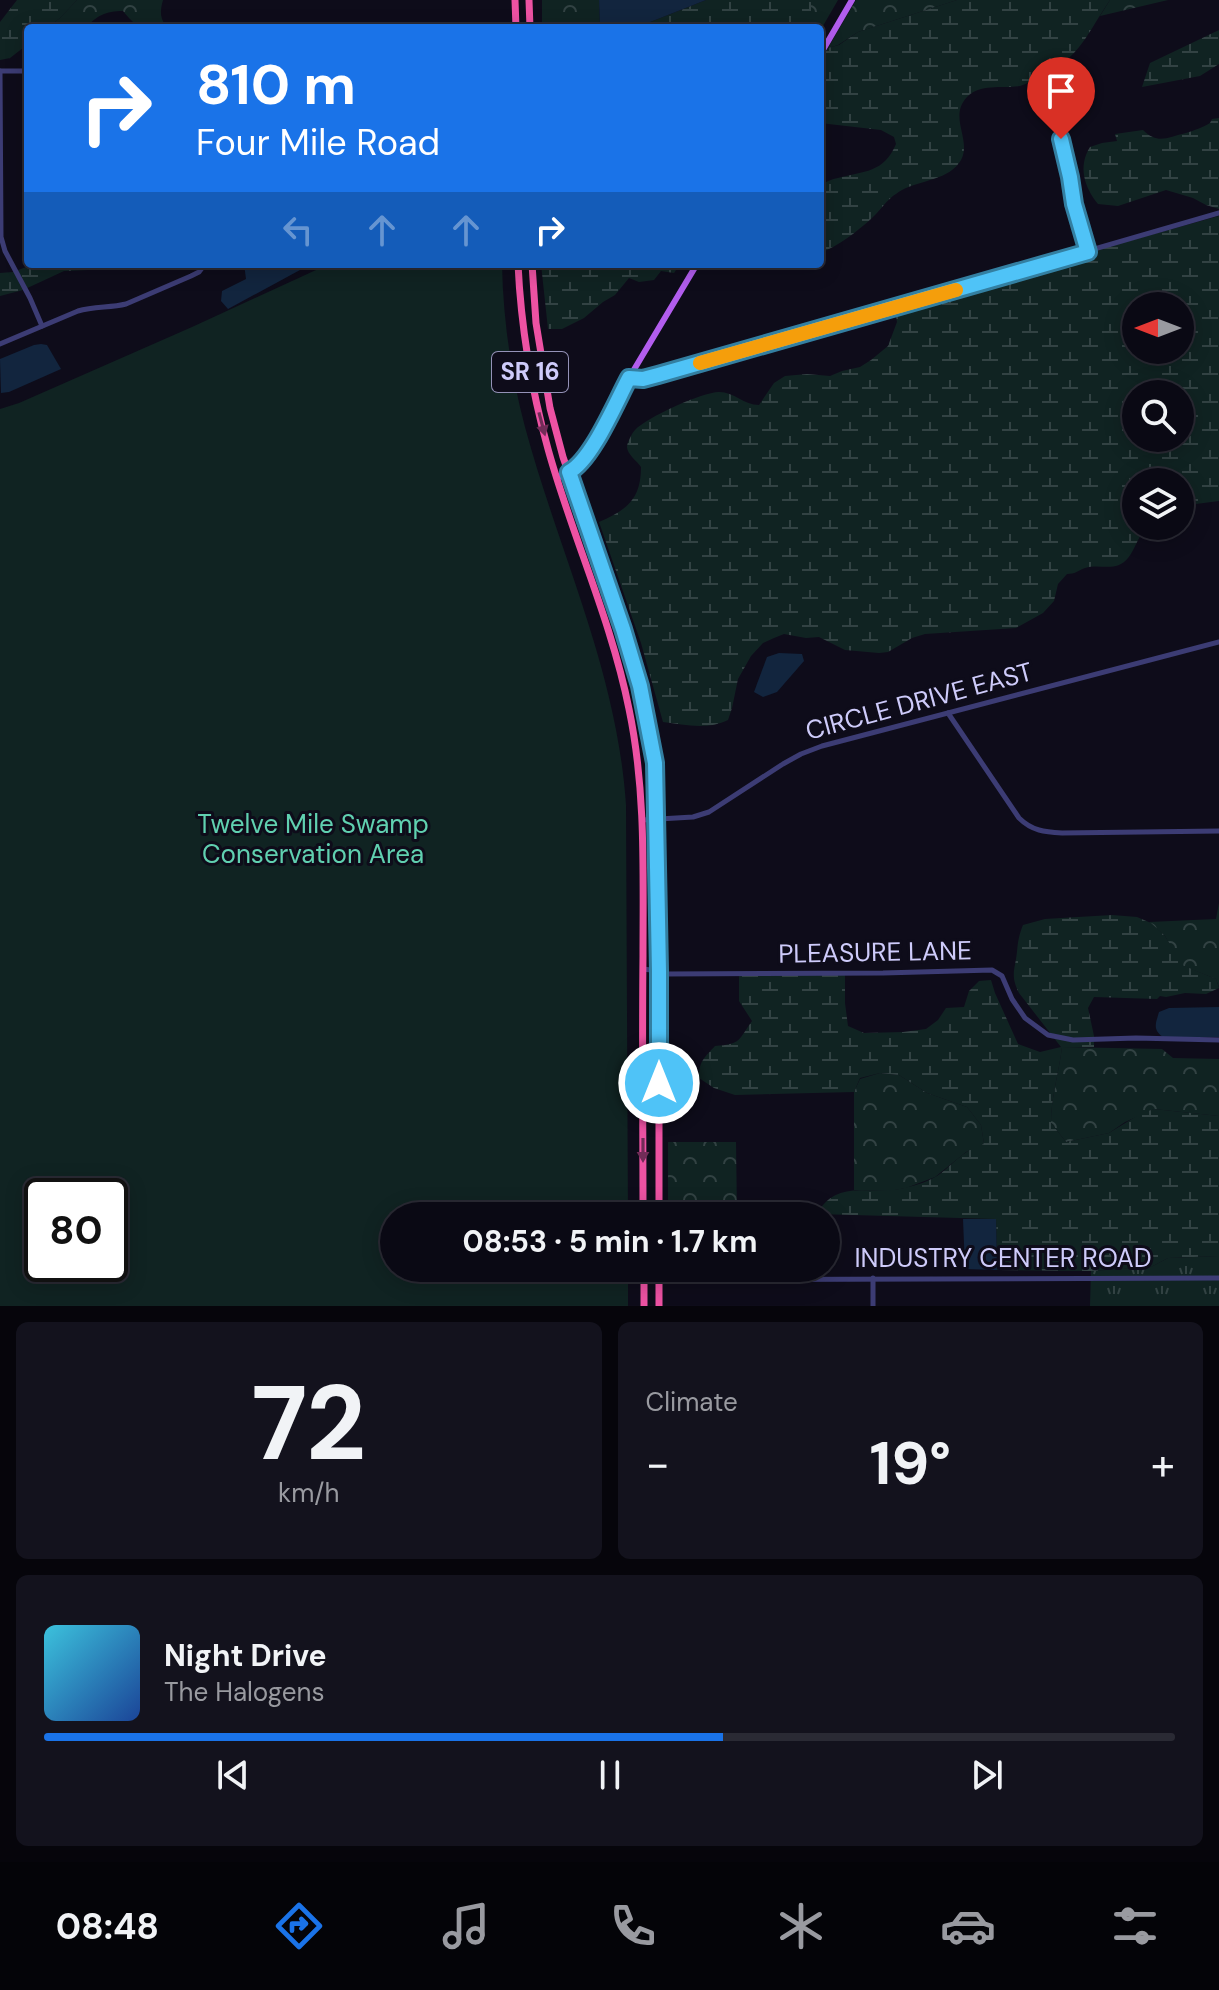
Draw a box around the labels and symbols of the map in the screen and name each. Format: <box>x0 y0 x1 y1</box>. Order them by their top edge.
pin <box>1027 57 1095 139</box>
north arrow <box>1122 292 1194 364</box>
road number: SR 16 <box>492 352 568 392</box>
one-way arrow <box>536 411 548 436</box>
street label: CIRCLE DRIVE EAST <box>802 654 1036 748</box>
park label: Twelve Mile Swamp Conservation Area <box>197 807 429 871</box>
street label: PLEASURE LANE <box>778 933 972 971</box>
position arrow <box>617 1041 701 1125</box>
one-way arrow <box>637 1138 649 1163</box>
speed limit sign: 80 <box>24 1178 128 1282</box>
street label: INDUSTRY CENTER ROAD <box>854 1241 1152 1275</box>

